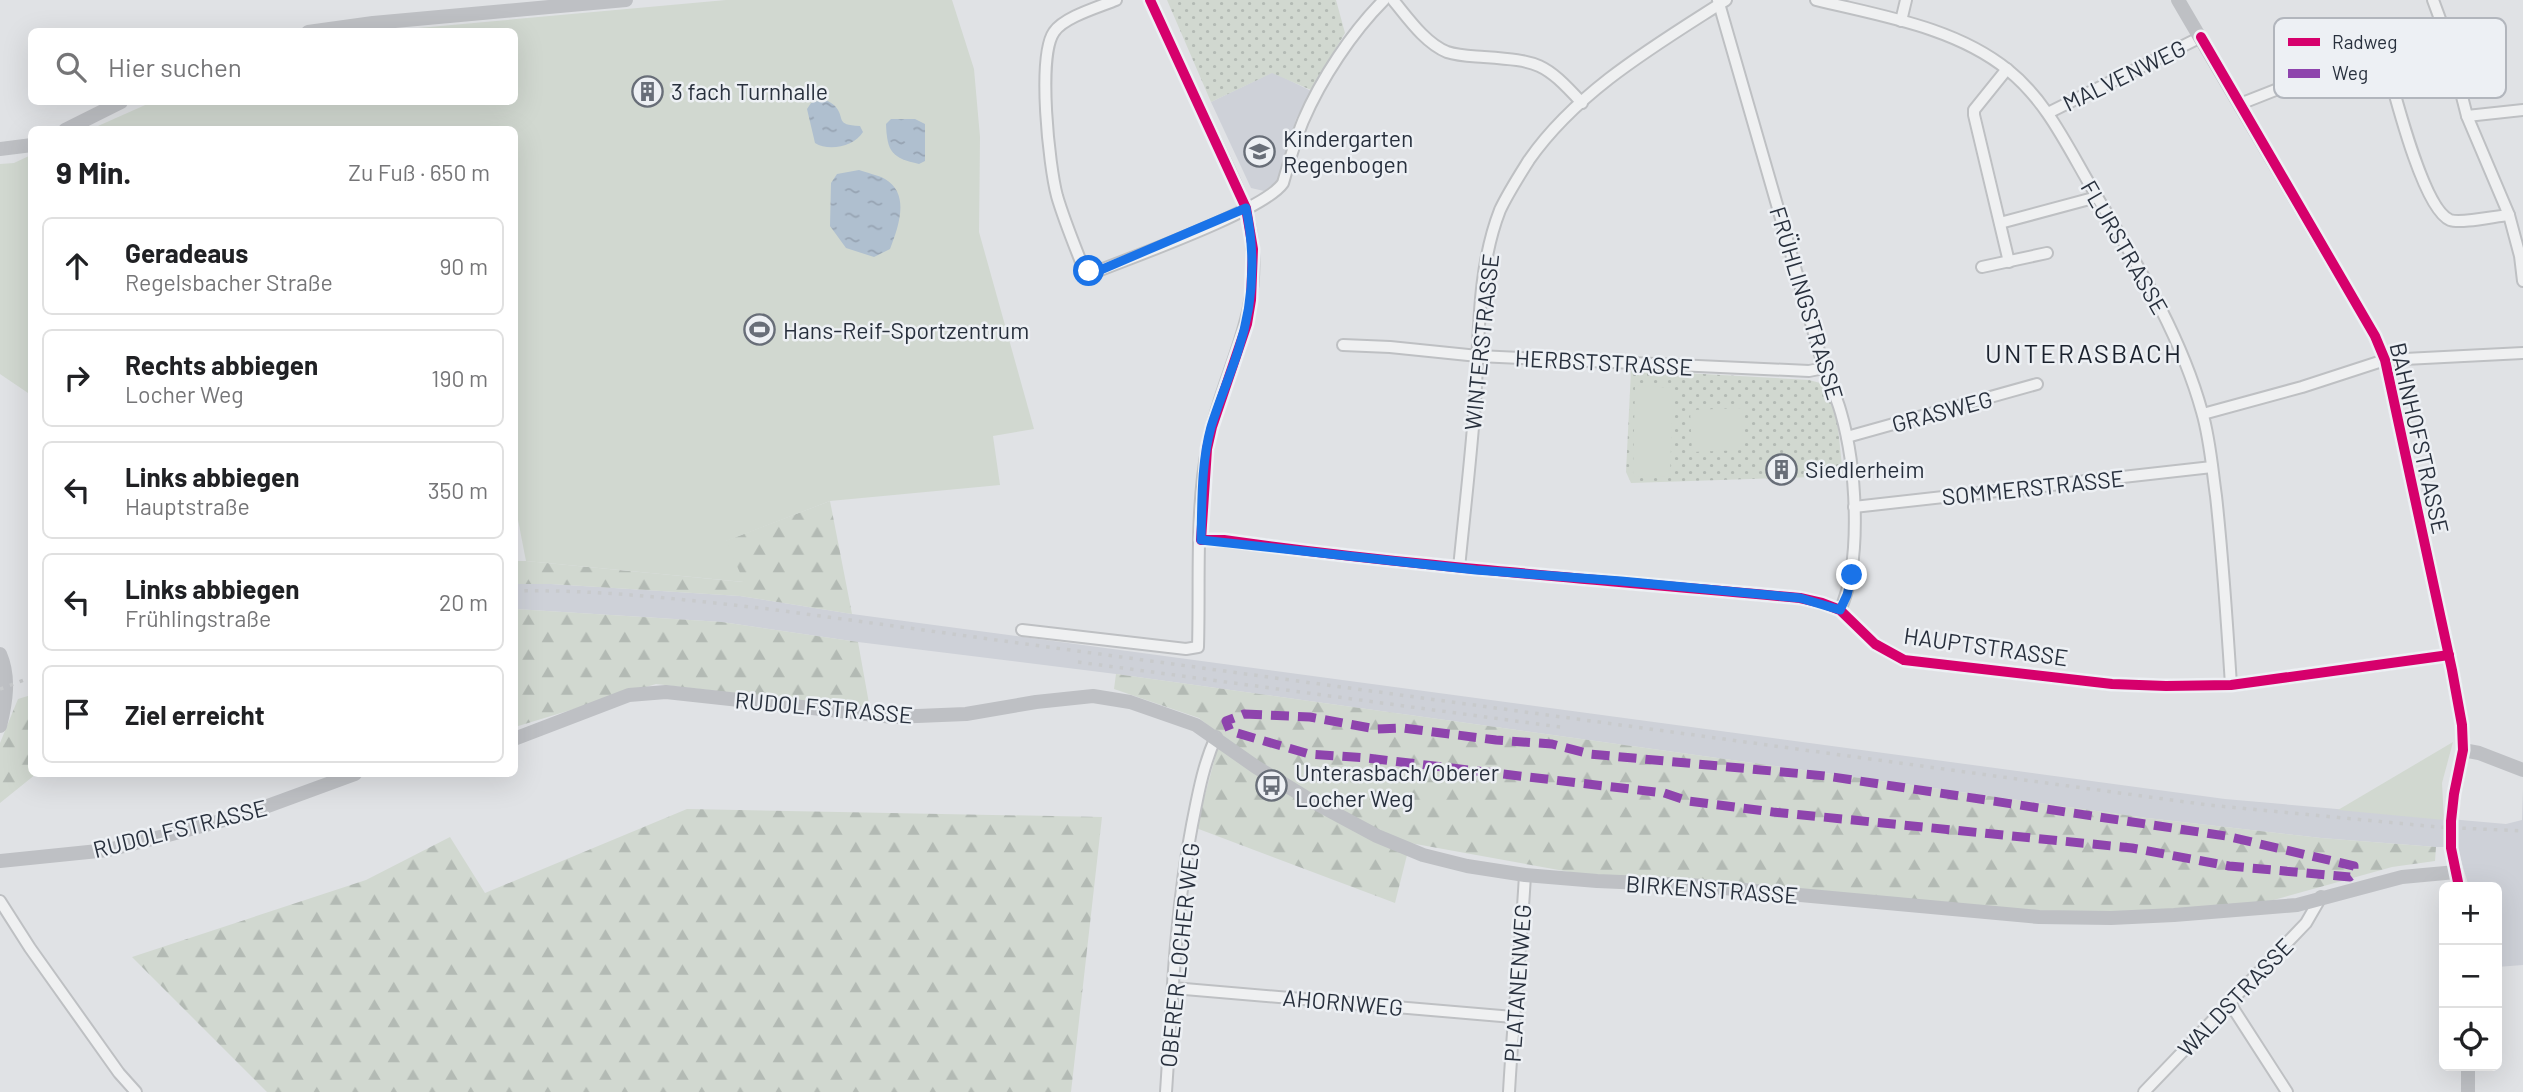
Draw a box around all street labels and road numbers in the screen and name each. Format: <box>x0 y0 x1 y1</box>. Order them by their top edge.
street label: MALVENWEG <box>2058 33 2190 117</box>
street label: FLURSTRASSE <box>2075 175 2175 319</box>
street label: FRÜHLINGSTRASSE <box>1764 203 1850 403</box>
street label: WINTERSTRASSE <box>1458 252 1504 432</box>
street label: BAHNHOFSTRASSE <box>2384 339 2456 537</box>
street label: HERBSTSTRASSE <box>1514 343 1694 381</box>
street label: GRASWEG <box>1888 384 1996 438</box>
street label: SOMMERSTRASSE <box>1940 463 2126 511</box>
street label: HAUPTSTRASSE <box>1902 621 2070 671</box>
street label: RUDOLFSTRASSE <box>734 685 914 729</box>
street label: RUDOLFSTRASSE <box>90 793 270 863</box>
street label: OBERER LOCHER WEG <box>1153 841 1205 1069</box>
street label: BIRKENSTRASSE <box>1625 869 1799 909</box>
street label: PLATANENWEG <box>1498 903 1536 1063</box>
street label: WALDSTRASSE <box>2171 932 2299 1062</box>
street label: AHORNWEG <box>1282 983 1404 1021</box>

